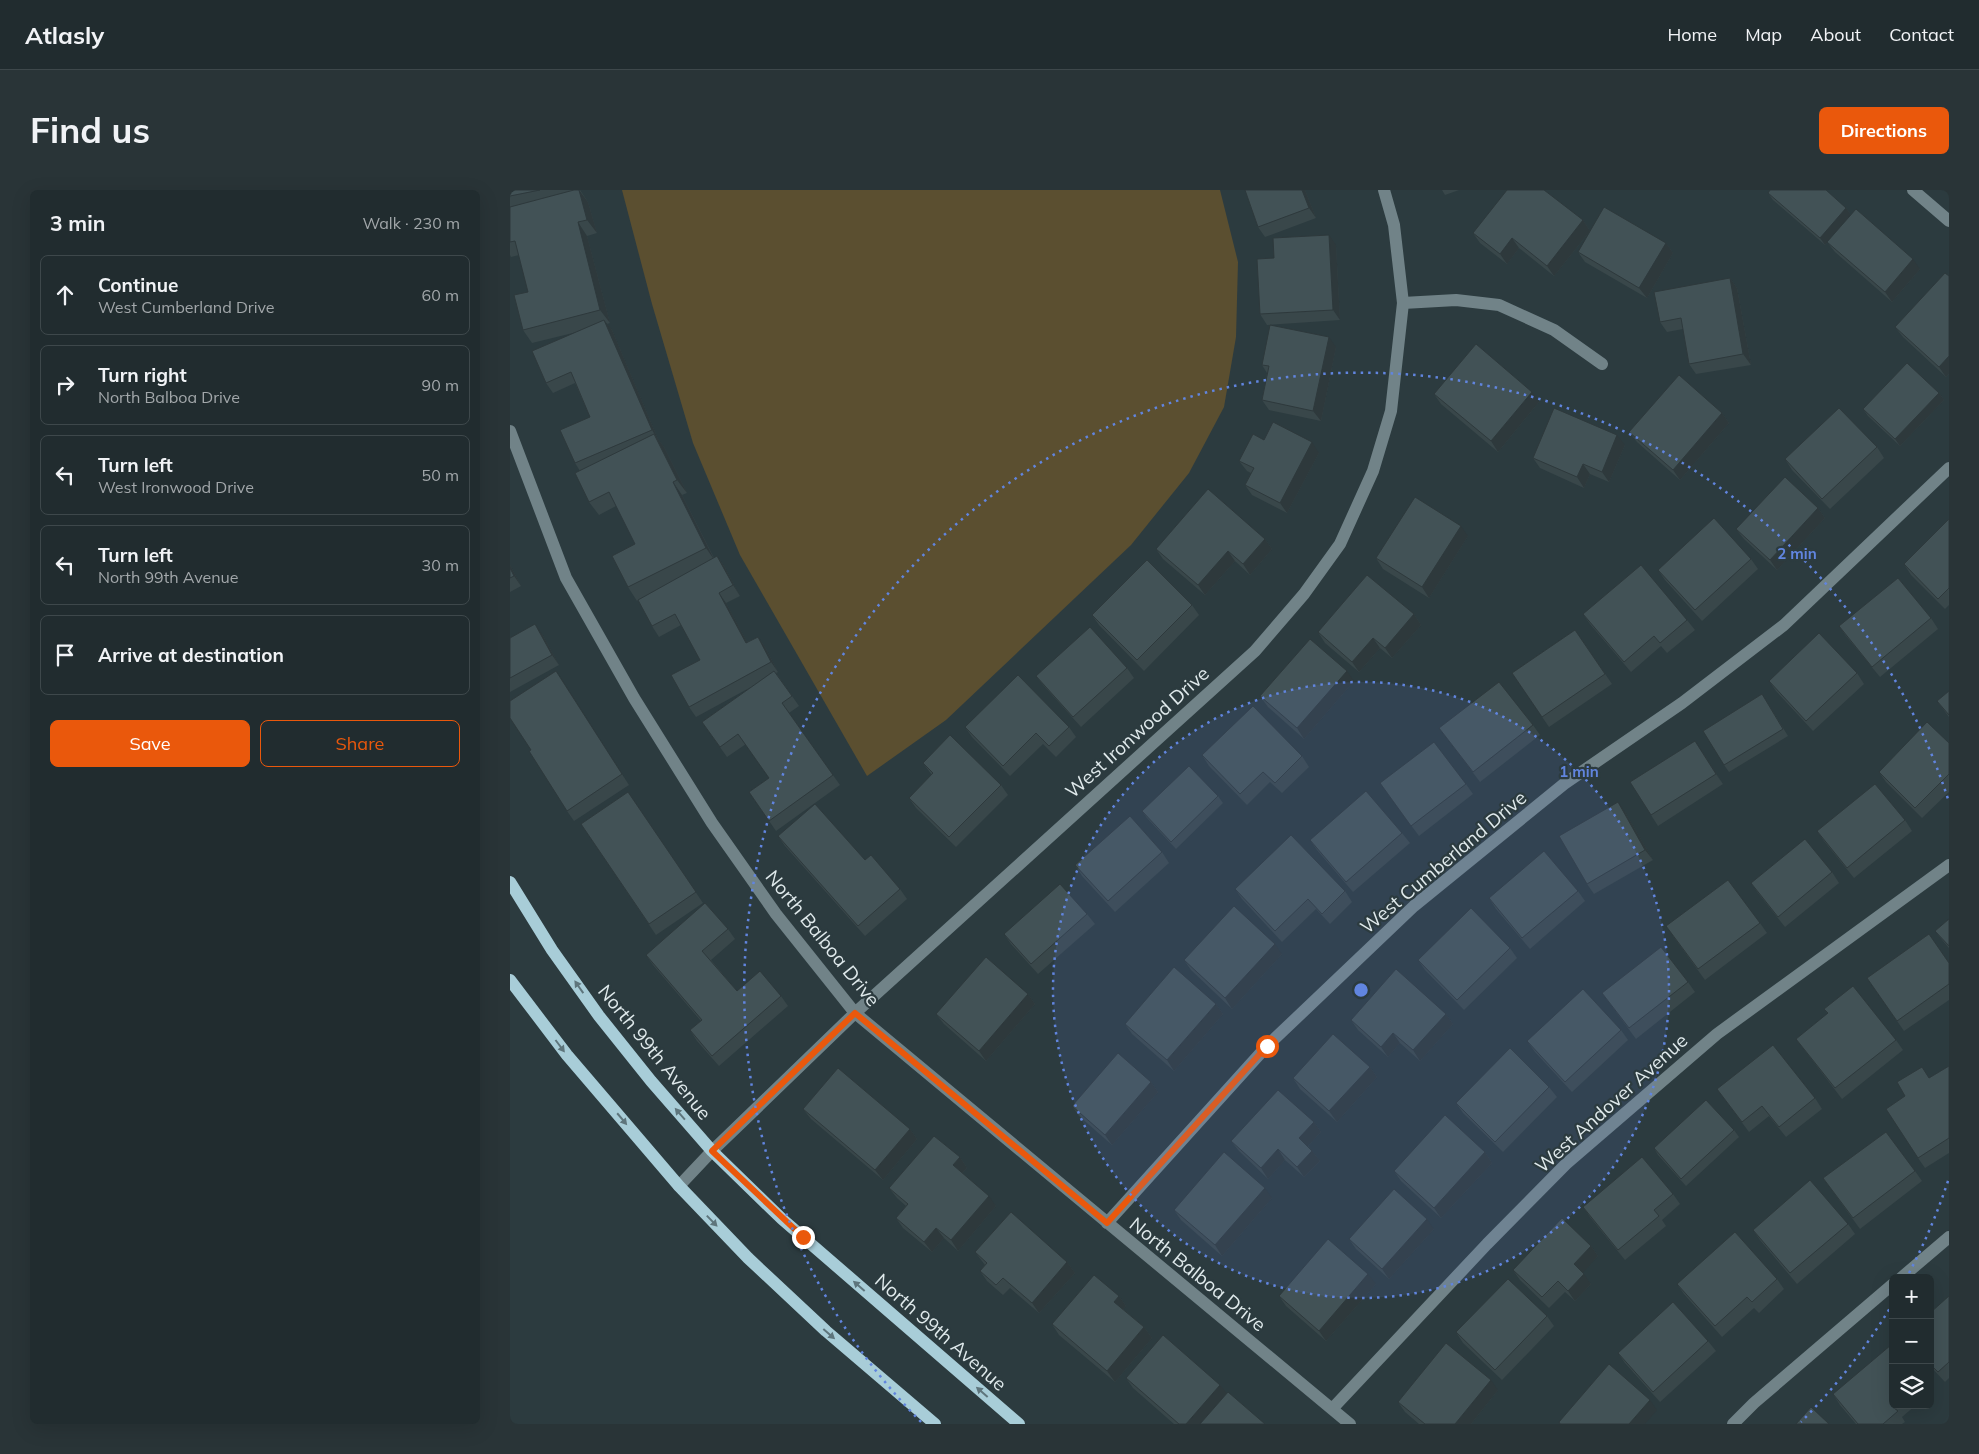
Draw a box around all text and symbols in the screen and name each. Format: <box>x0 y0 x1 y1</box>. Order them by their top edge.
text: Atlasly <box>25 20 104 50</box>
text: Home <box>1667 23 1717 46</box>
text: Map <box>1745 23 1782 46</box>
text: About <box>1810 23 1861 46</box>
text: Contact <box>1889 23 1954 46</box>
button: Directions <box>1819 107 1949 154</box>
text: Find us <box>30 108 150 152</box>
text: 3 min <box>50 210 105 236</box>
text: Walk · 230 m <box>362 213 460 233</box>
text: Continue <box>98 273 178 297</box>
icon: ahead <box>51 281 79 309</box>
text: 60 m <box>422 285 459 305</box>
text: West Cumberland Drive <box>98 297 275 317</box>
text: Turn right <box>98 363 187 387</box>
icon: right <box>51 371 79 399</box>
text: 90 m <box>422 375 459 395</box>
text: North Balboa Drive <box>98 387 240 407</box>
text: Turn left <box>98 453 173 477</box>
icon: left <box>51 461 79 489</box>
text: 50 m <box>422 465 459 485</box>
text: West Ironwood Drive <box>98 477 254 497</box>
text: Turn left <box>98 543 173 567</box>
text: 2 min <box>1777 544 1817 563</box>
icon: left <box>51 551 79 579</box>
text: 30 m <box>422 555 459 575</box>
text: North 99th Avenue <box>98 567 239 587</box>
icon: arrive <box>51 641 79 669</box>
text: Arrive at destination <box>98 643 284 667</box>
street label: West Ironwood Drive <box>1060 661 1214 803</box>
button: Save <box>50 720 250 767</box>
button: Share <box>260 720 460 767</box>
text: 1 min <box>1559 762 1599 781</box>
street label: West Cumberland Drive <box>1355 785 1531 939</box>
street label: North Balboa Drive <box>761 865 885 1011</box>
street label: North 99th Avenue <box>593 980 717 1124</box>
one-way arrow <box>573 981 584 994</box>
centre of rings <box>1352 981 1370 999</box>
street label: West Andover Avenue <box>1530 1028 1692 1178</box>
route start <box>1256 1035 1279 1058</box>
one-way arrow <box>555 1039 566 1052</box>
one-way arrow <box>675 1108 686 1120</box>
one-way arrow <box>616 1113 628 1125</box>
street label: North Balboa Drive <box>1125 1212 1271 1336</box>
one-way arrow <box>706 1215 718 1227</box>
route end <box>792 1226 815 1249</box>
street label: North 99th Avenue <box>870 1268 1012 1396</box>
map controls <box>1889 1274 1934 1409</box>
button: + <box>1889 1274 1934 1319</box>
one-way arrow <box>853 1280 865 1292</box>
button: − <box>1889 1319 1934 1364</box>
one-way arrow <box>823 1328 835 1340</box>
button: layers <box>1889 1364 1934 1409</box>
one-way arrow <box>975 1387 988 1398</box>

